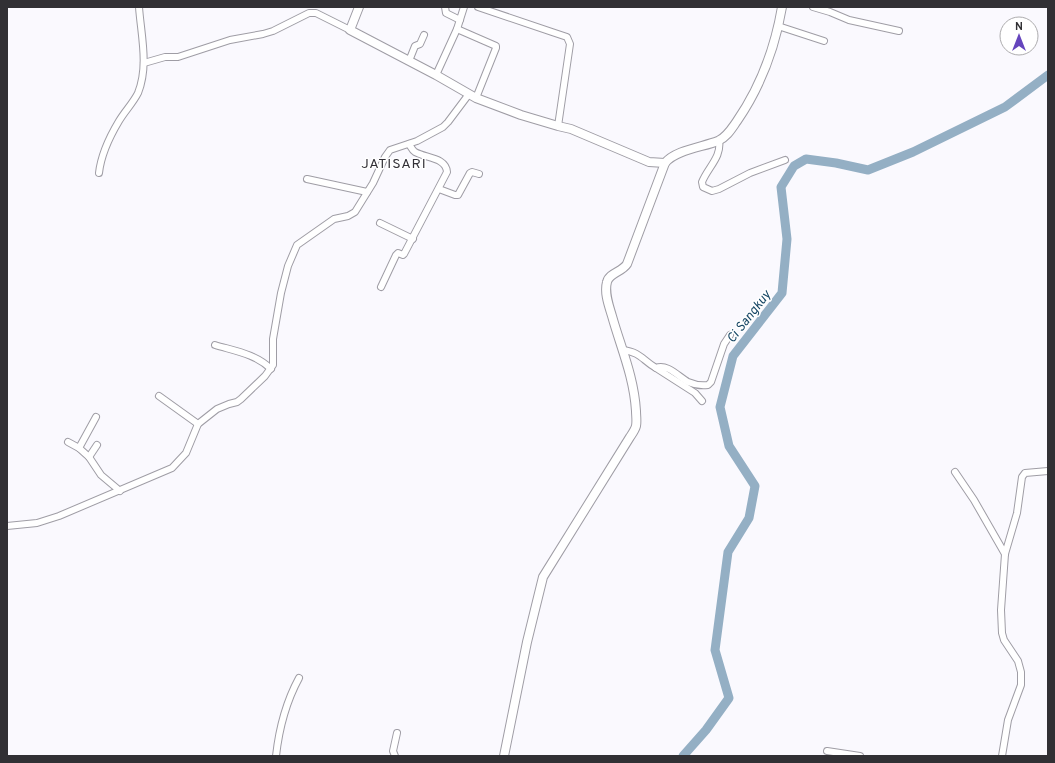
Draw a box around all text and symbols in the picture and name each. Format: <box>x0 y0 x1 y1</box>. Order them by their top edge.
north arrow <box>999 16 1039 56</box>
text: N <box>1015 20 1023 34</box>
district label: JATISARI <box>361 156 427 173</box>
water label: Ci Sangkuy <box>724 287 776 347</box>

